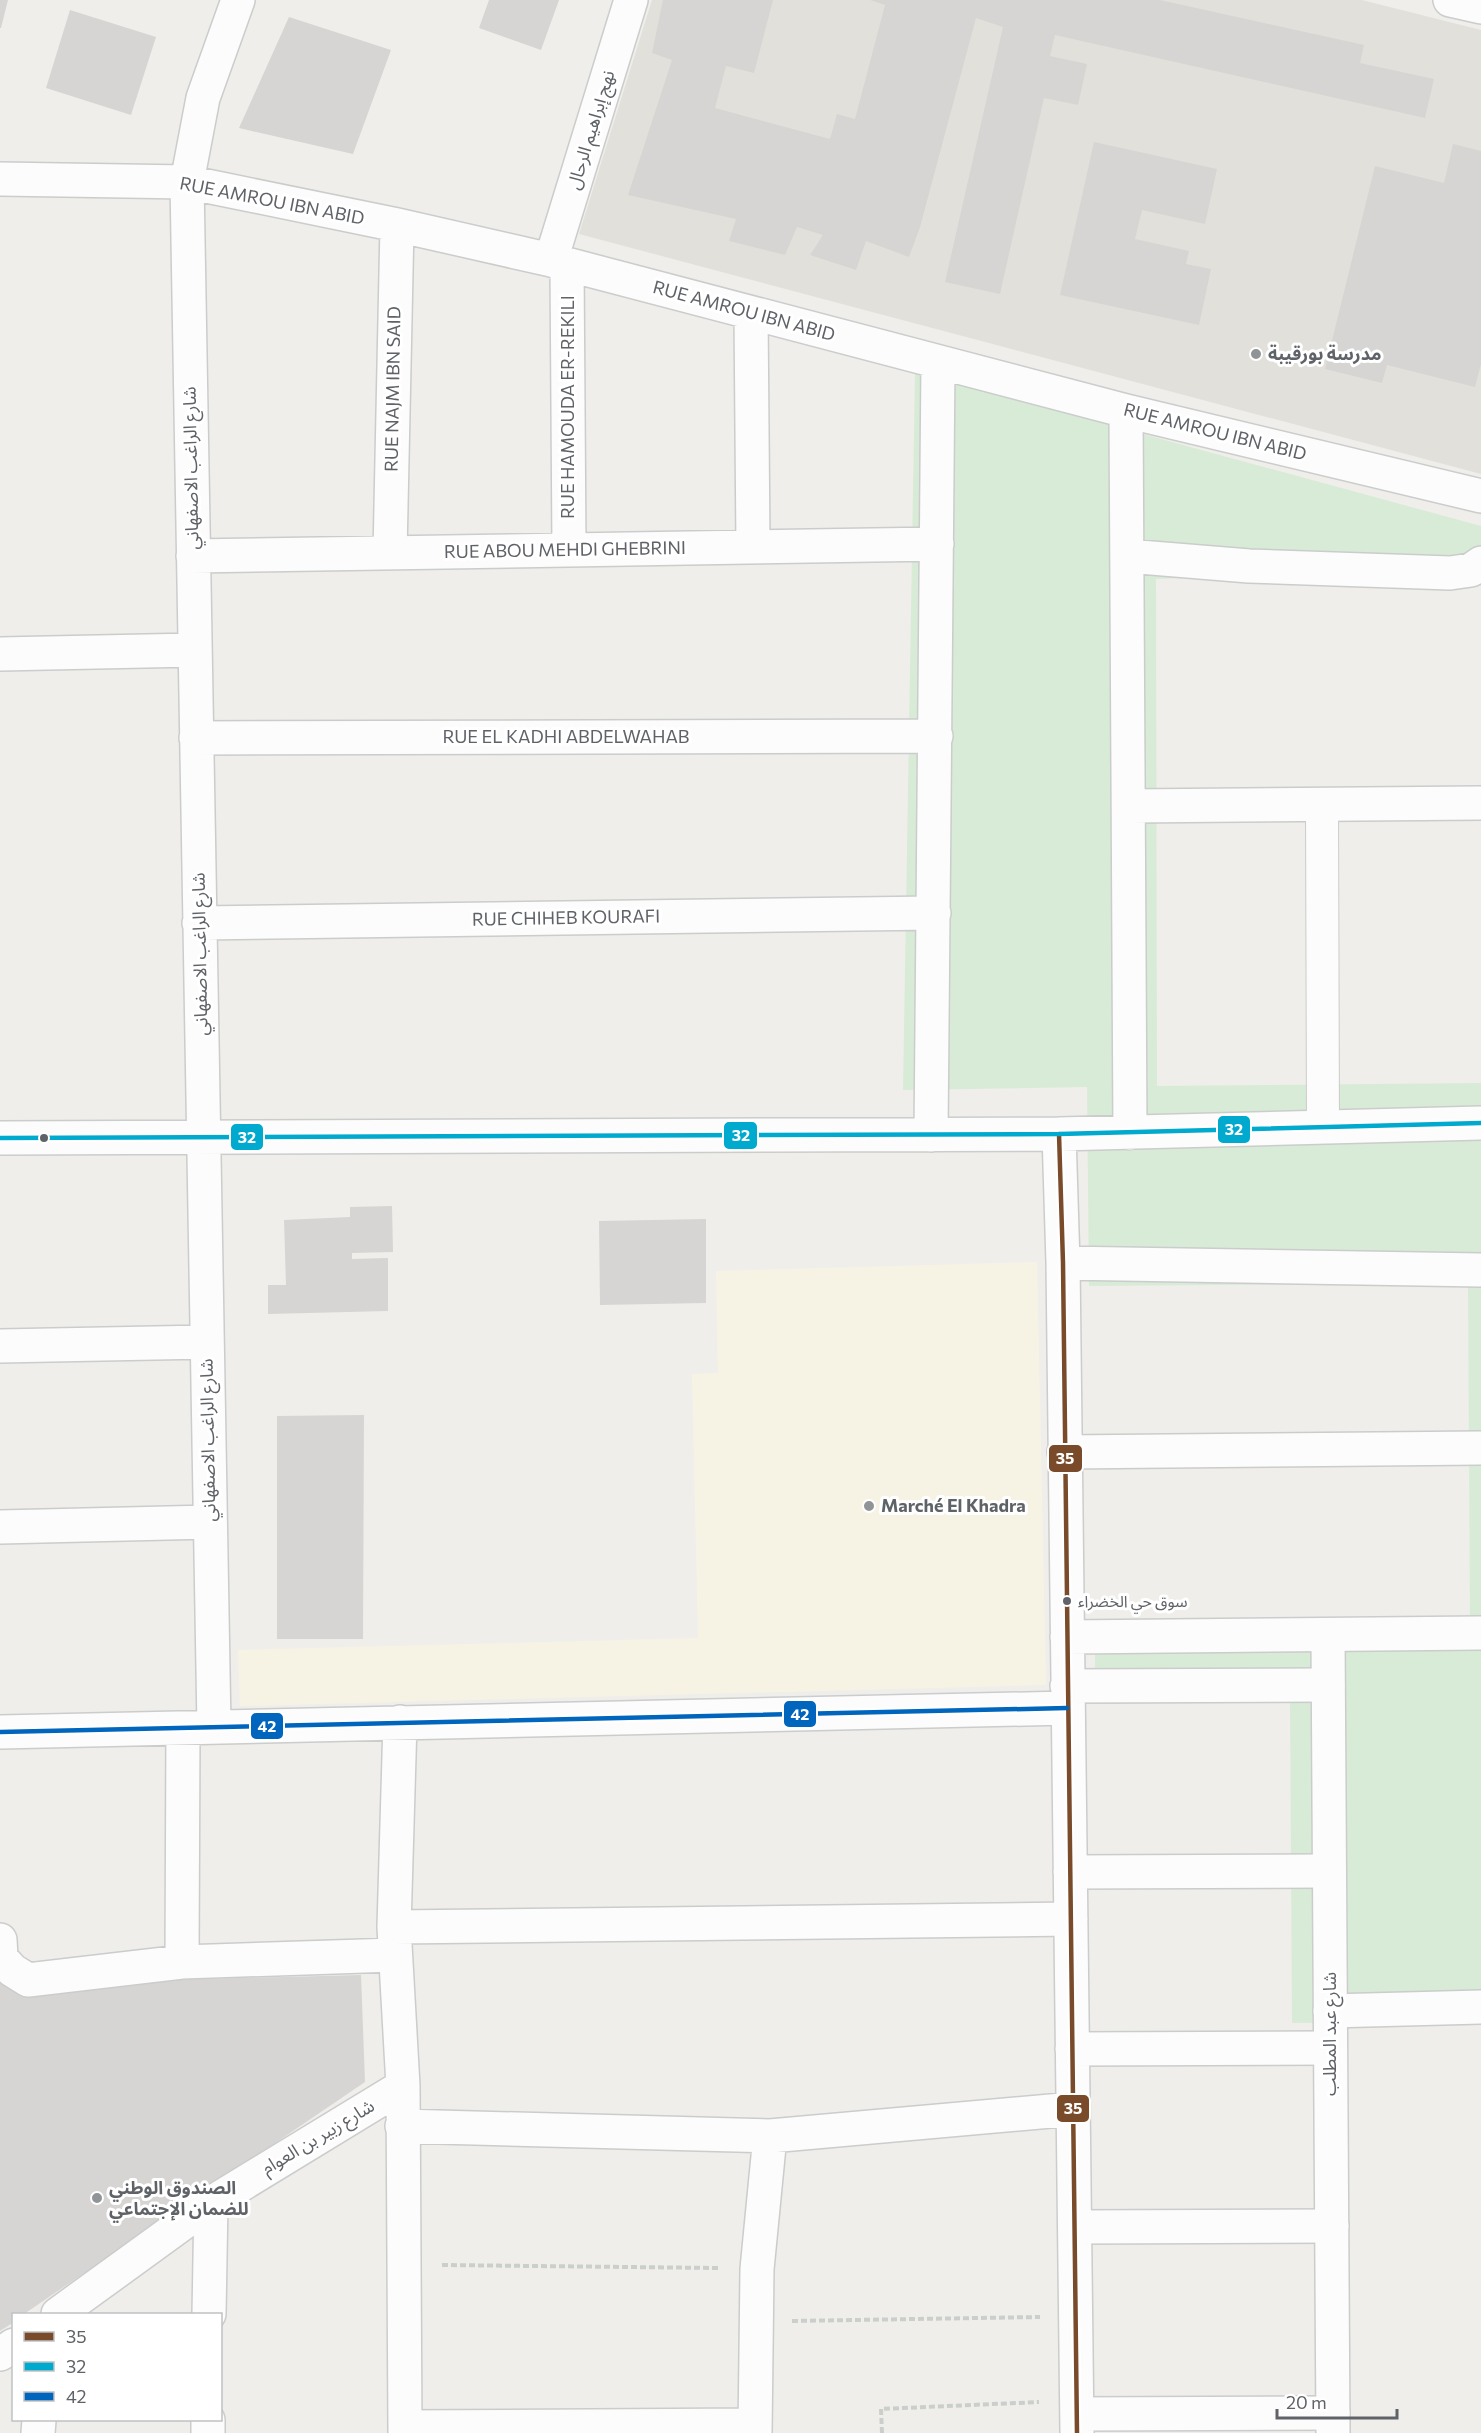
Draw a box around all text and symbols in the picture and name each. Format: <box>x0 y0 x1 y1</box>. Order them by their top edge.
street label: نهج إبراهيم الرحال <box>561 67 621 193</box>
street label: RUE AMROU IBN ABID <box>178 171 366 229</box>
street label: RUE AMROU IBN ABID <box>651 275 838 345</box>
street label: RUE HAMOUDA ER-REKILI <box>556 295 578 519</box>
street label: RUE NAJM IBN SAID <box>380 306 404 472</box>
place label: مدرسة بورقيبة <box>1268 342 1381 365</box>
marker: مدرسة بورقيبة <box>1249 347 1263 361</box>
street label: شارع الراغب الاصفهاني <box>178 386 206 550</box>
street label: RUE AMROU IBN ABID <box>1122 398 1309 464</box>
street label: RUE ABOU MEHDI GHEBRINI <box>444 536 686 562</box>
street label: RUE EL KADHI ABDELWAHAB <box>443 725 690 747</box>
street label: شارع الراغب الاصفهاني <box>187 872 215 1036</box>
street label: RUE CHIHEB KOURAFI <box>472 904 660 930</box>
line badge: 32 <box>1217 1115 1251 1144</box>
text: 32 <box>1225 1119 1243 1138</box>
line badge: 32 <box>723 1121 758 1150</box>
line badge: 32 <box>230 1123 264 1151</box>
text: 32 <box>732 1125 750 1144</box>
text: 32 <box>238 1127 256 1146</box>
unlabelled marker <box>38 1132 50 1144</box>
street label: شارع الراغب الاصفهاني <box>195 1358 223 1522</box>
line badge: 35 <box>1048 1444 1083 1473</box>
text: 35 <box>1056 1448 1074 1467</box>
place label: Marché El Khadra <box>881 1494 1026 1516</box>
marker: Marché El Khadra <box>862 1499 876 1513</box>
place label: سوق حي الخضراء <box>1078 1591 1187 1614</box>
marker: سوق حي الخضراء <box>1061 1595 1073 1607</box>
line badge: 42 <box>783 1700 817 1728</box>
text: 42 <box>791 1704 809 1723</box>
line badge: 42 <box>250 1712 284 1740</box>
text: 42 <box>258 1716 276 1735</box>
street label: شارع عبد المطلب <box>1318 1972 1344 2096</box>
street label: شارع زبير بن العوام <box>257 2094 380 2182</box>
line badge: 35 <box>1056 2094 1090 2123</box>
text: 35 <box>1064 2098 1082 2117</box>
place label: الصندوق الوطني للضمان الإجتماعي <box>109 2176 249 2223</box>
marker: الصندوق الوطني للضمان الإجتماعي <box>90 2191 104 2205</box>
legend <box>12 2313 222 2421</box>
text: 35 <box>66 2325 87 2347</box>
text: 32 <box>66 2355 86 2377</box>
scale bar <box>1277 2382 1397 2420</box>
text: 42 <box>66 2385 87 2407</box>
text: 20 m <box>1286 2391 1327 2413</box>

